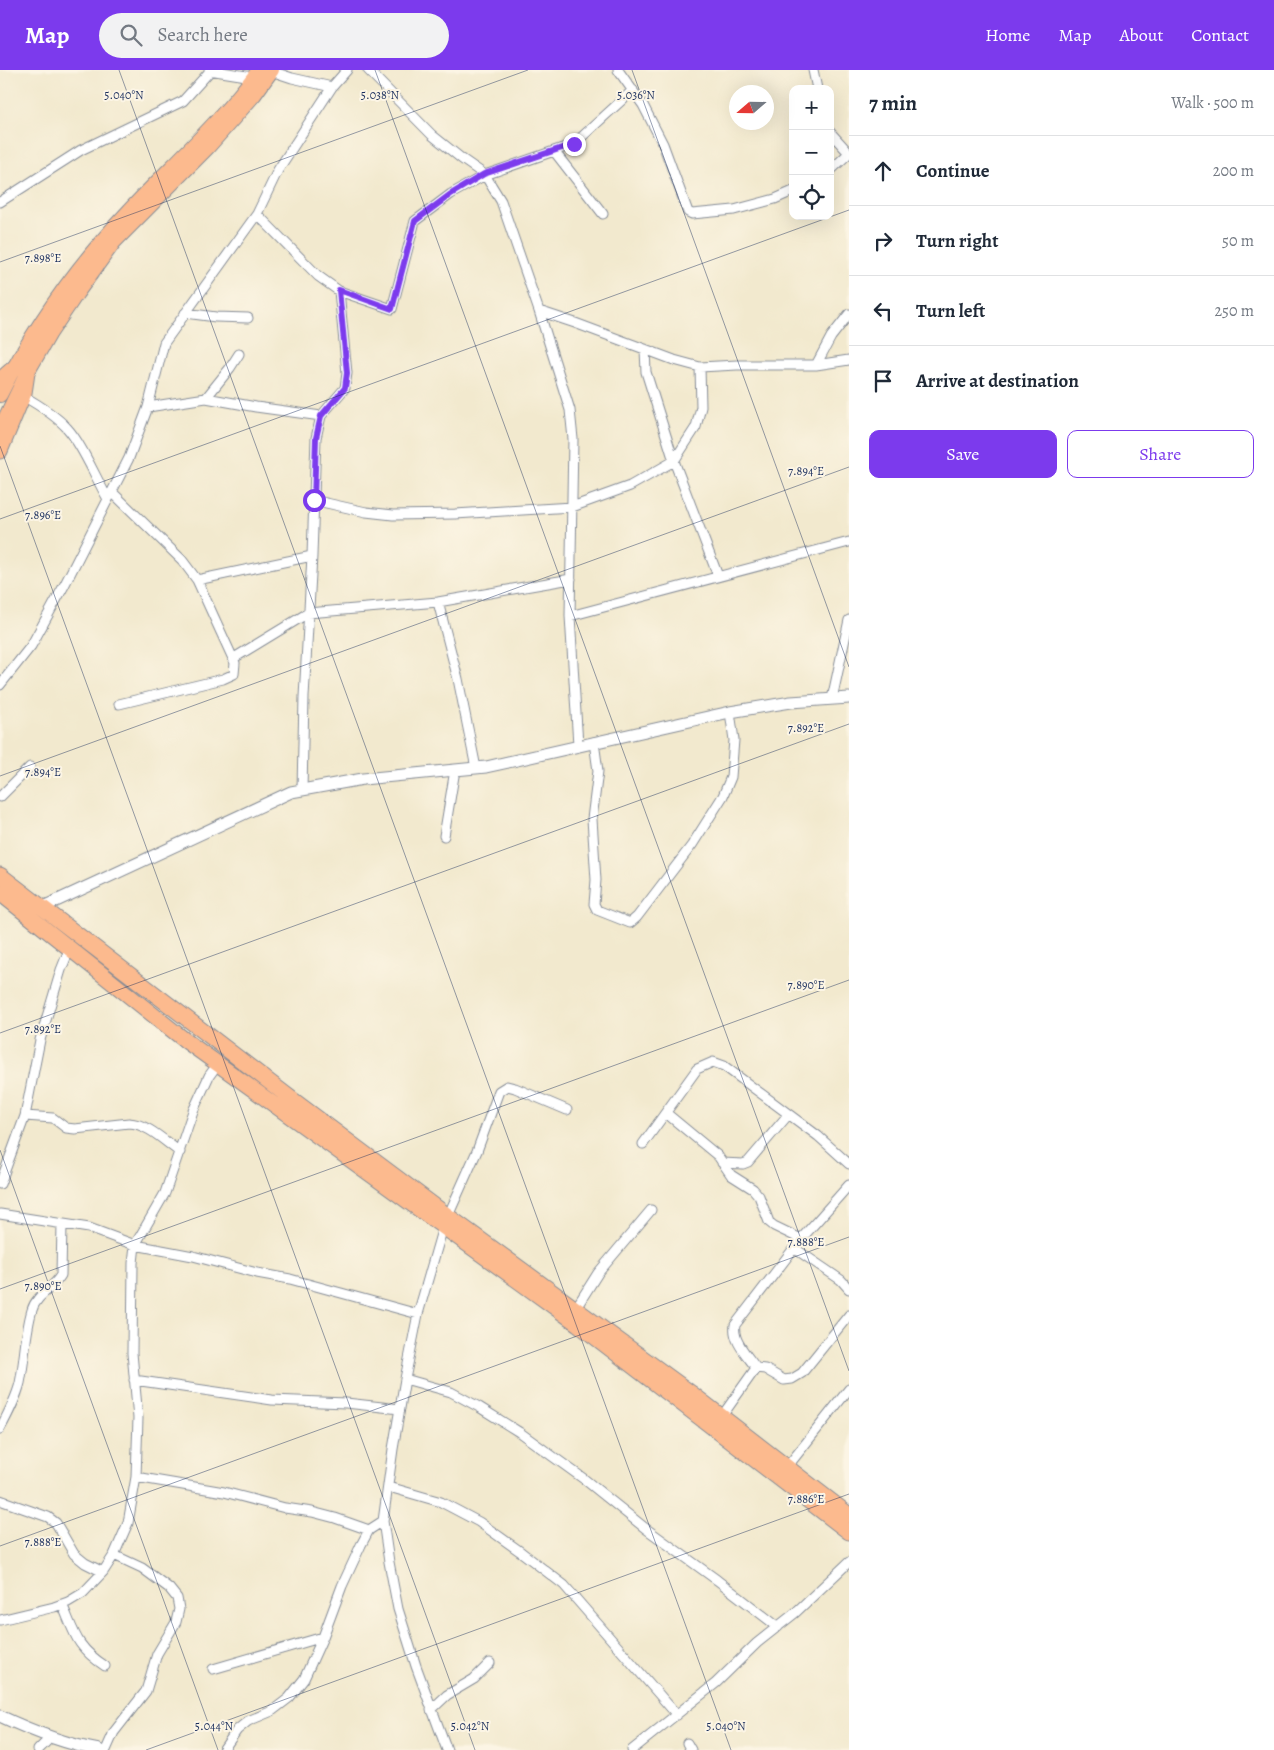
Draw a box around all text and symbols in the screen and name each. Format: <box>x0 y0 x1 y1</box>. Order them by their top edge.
search box <box>99 13 449 58</box>
text: Map <box>25 19 69 51</box>
icon: search <box>117 21 145 49</box>
text: Search here <box>157 22 248 48</box>
text: Home <box>985 23 1030 47</box>
text: Map <box>1058 23 1091 47</box>
text: About <box>1119 23 1163 47</box>
text: Contact <box>1191 23 1249 47</box>
north arrow <box>729 85 774 130</box>
map controls <box>789 85 834 220</box>
button: + <box>789 85 834 130</box>
text: 5.040°N <box>104 87 144 103</box>
text: 5.038°N <box>361 87 400 103</box>
text: 5.036°N <box>617 87 655 103</box>
text: 7 min <box>869 89 917 117</box>
text: Walk · 500 m <box>1171 92 1254 114</box>
button: − <box>789 130 834 175</box>
route end <box>563 133 586 156</box>
icon: ahead <box>869 157 897 185</box>
text: Continue <box>916 158 990 184</box>
text: 200 m <box>1213 160 1254 182</box>
button: locate <box>789 175 834 220</box>
icon: right <box>869 227 897 255</box>
text: Turn right <box>916 228 998 254</box>
text: 50 m <box>1222 230 1254 252</box>
text: 7.898°E <box>25 250 61 266</box>
icon: left <box>869 297 897 325</box>
text: Turn left <box>916 298 985 324</box>
text: 250 m <box>1215 300 1254 322</box>
icon: arrive <box>869 367 897 395</box>
text: Arrive at destination <box>916 368 1079 394</box>
button: Save <box>869 430 1057 478</box>
button: Share <box>1067 430 1254 478</box>
text: 7.894°E <box>788 463 824 479</box>
route start <box>303 489 326 512</box>
text: 7.896°E <box>25 507 61 523</box>
text: 7.892°E <box>788 720 824 736</box>
text: 7.894°E <box>25 764 61 780</box>
text: 7.890°E <box>787 977 825 993</box>
text: 7.892°E <box>25 1021 61 1037</box>
text: 7.888°E <box>788 1234 824 1250</box>
text: 7.890°E <box>24 1278 62 1294</box>
text: 7.886°E <box>788 1491 824 1507</box>
text: 7.888°E <box>25 1534 61 1550</box>
text: 5.044°N <box>195 1718 234 1734</box>
text: 5.042°N <box>451 1718 490 1734</box>
text: 5.040°N <box>706 1718 746 1734</box>

